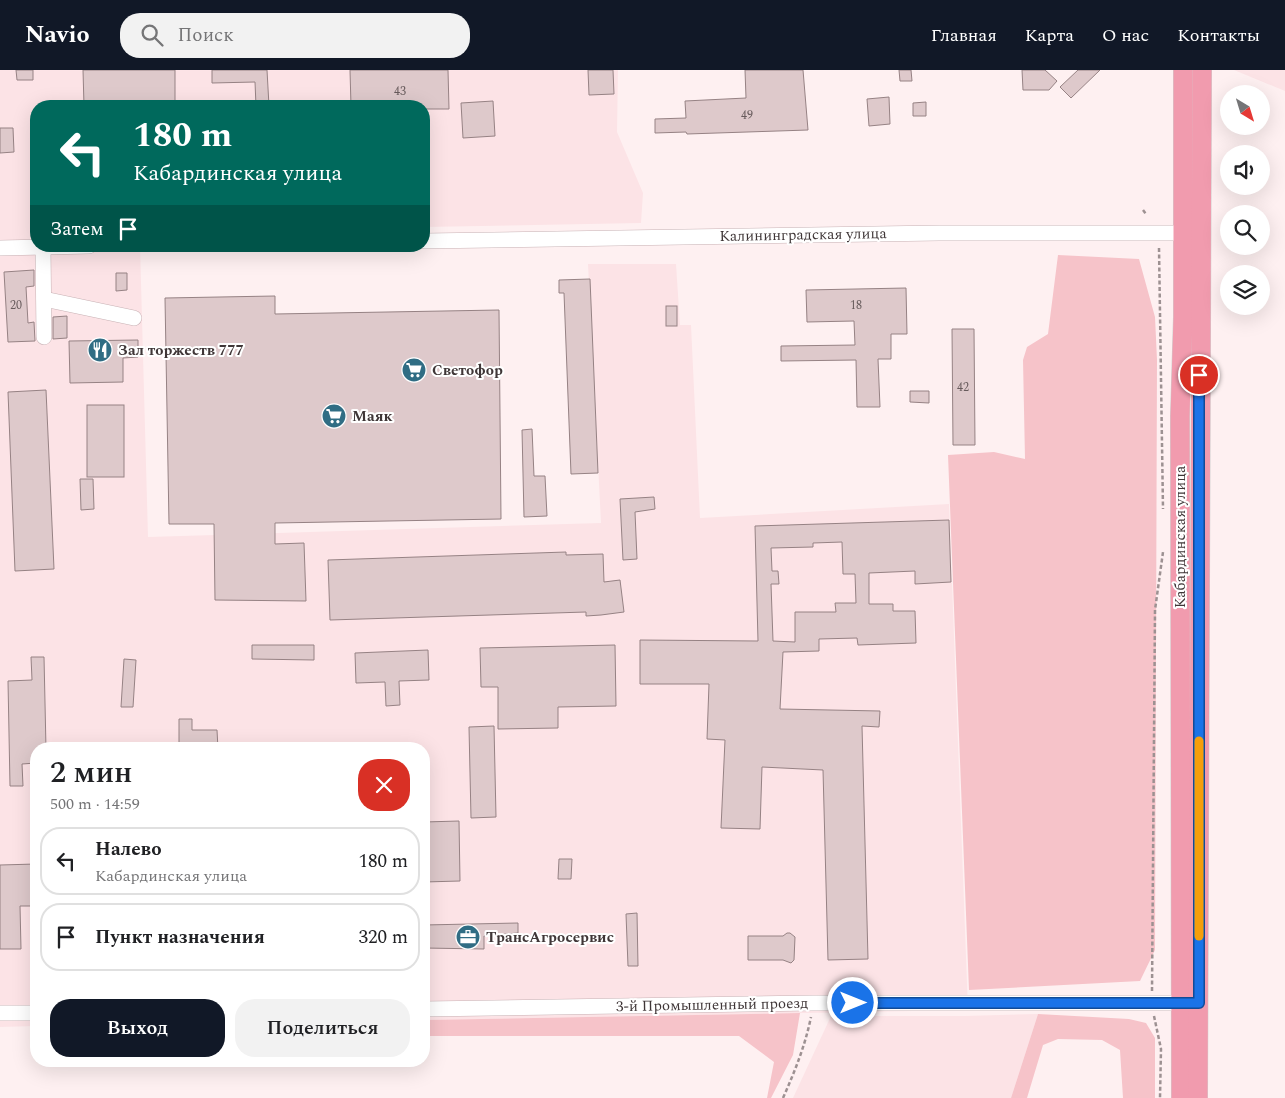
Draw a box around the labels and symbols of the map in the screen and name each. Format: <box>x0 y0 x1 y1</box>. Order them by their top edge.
house number: 43 <box>394 82 406 101</box>
north arrow <box>1220 85 1270 135</box>
house number: 49 <box>741 106 753 125</box>
street label: Калининградская улица <box>719 222 888 248</box>
house number: 20 <box>10 296 22 315</box>
house number: 18 <box>850 296 862 315</box>
restaurant icon: Зал торжеств 777 <box>87 337 113 363</box>
place label: Зал торжеств 777 <box>118 339 244 362</box>
pin <box>1178 354 1220 396</box>
supermarket icon: Светофор <box>401 357 427 383</box>
place label: Светофор <box>432 359 503 382</box>
house number: 42 <box>957 378 969 397</box>
supermarket icon: Маяк <box>321 403 347 429</box>
place label: Маяк <box>352 405 393 428</box>
street label: Кабардинская улица <box>1169 465 1192 608</box>
office icon: ТрансАгросервис <box>455 924 481 950</box>
place label: ТрансАгросервис <box>486 926 614 949</box>
position arrow <box>826 976 878 1028</box>
street label: 3-й Промышленный проезд <box>616 992 808 1018</box>

